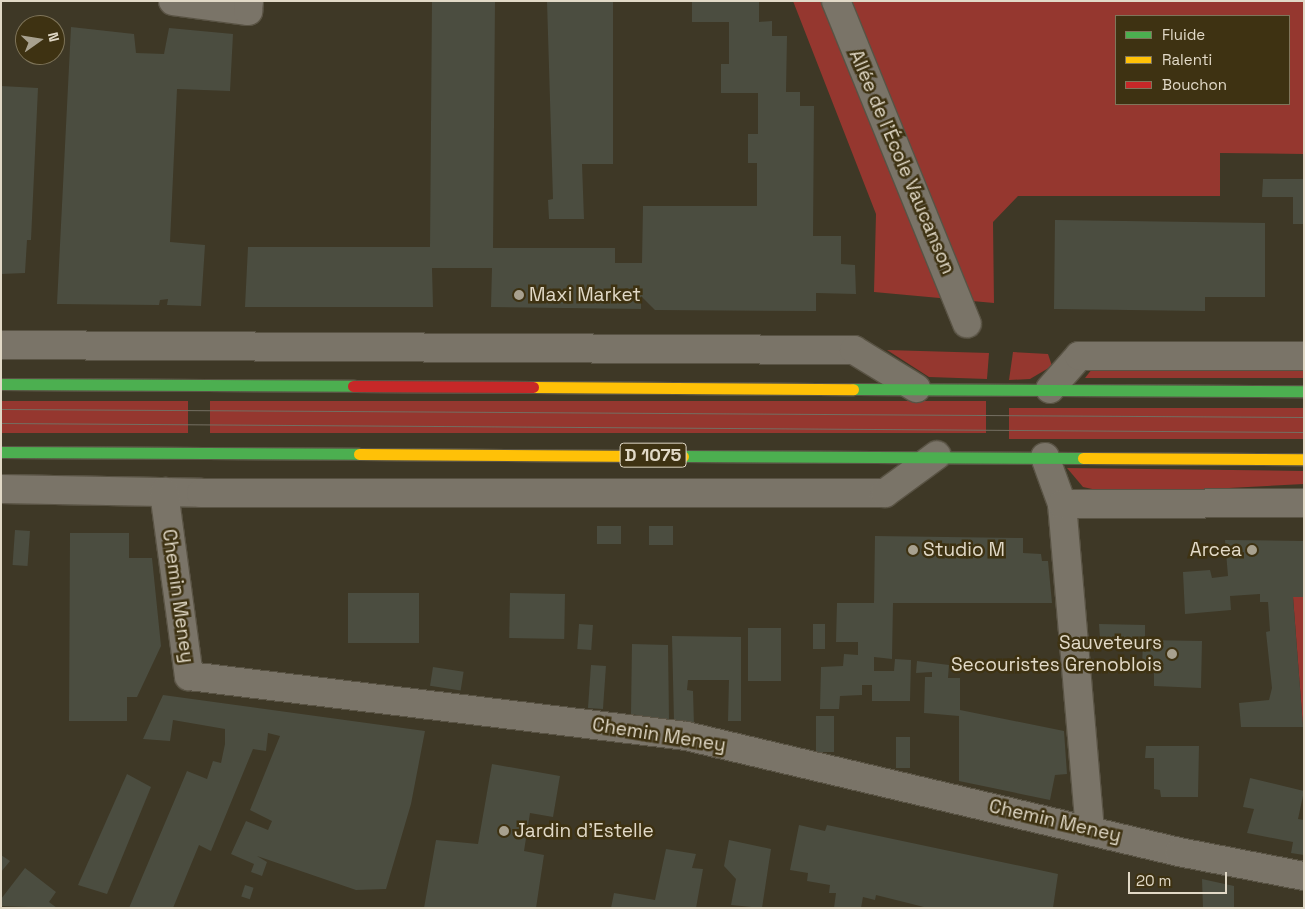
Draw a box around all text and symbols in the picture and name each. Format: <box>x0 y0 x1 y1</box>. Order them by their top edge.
north arrow <box>15 15 65 65</box>
legend <box>1115 15 1290 105</box>
text: Fluide <box>1162 25 1205 44</box>
text: N <box>44 30 63 43</box>
street label: Allée de l'École Vaucanson <box>844 46 960 278</box>
text: Ralenti <box>1162 50 1212 69</box>
text: Bouchon <box>1162 75 1227 94</box>
place label: Maxi Market <box>529 284 641 306</box>
marker: Maxi Market <box>513 289 525 301</box>
road number: D 1075 <box>619 440 687 470</box>
street label: Chemin Meney <box>157 528 199 664</box>
place label: Studio M <box>923 539 1005 561</box>
place label: Arcea <box>1190 539 1242 561</box>
marker: Studio M <box>907 544 919 556</box>
marker: Arcea <box>1246 544 1258 556</box>
place label: Sauveteurs Secouristes Grenoblois <box>951 632 1162 676</box>
marker: Sauveteurs Secouristes Grenoblois <box>1166 648 1178 660</box>
street label: Chemin Meney <box>591 713 727 757</box>
street label: Chemin Meney <box>987 795 1123 847</box>
place label: Jardin d'Estelle <box>514 820 654 842</box>
marker: Jardin d'Estelle <box>498 825 510 837</box>
scale bar <box>1130 862 1229 894</box>
text: 20 m <box>1136 871 1171 890</box>

